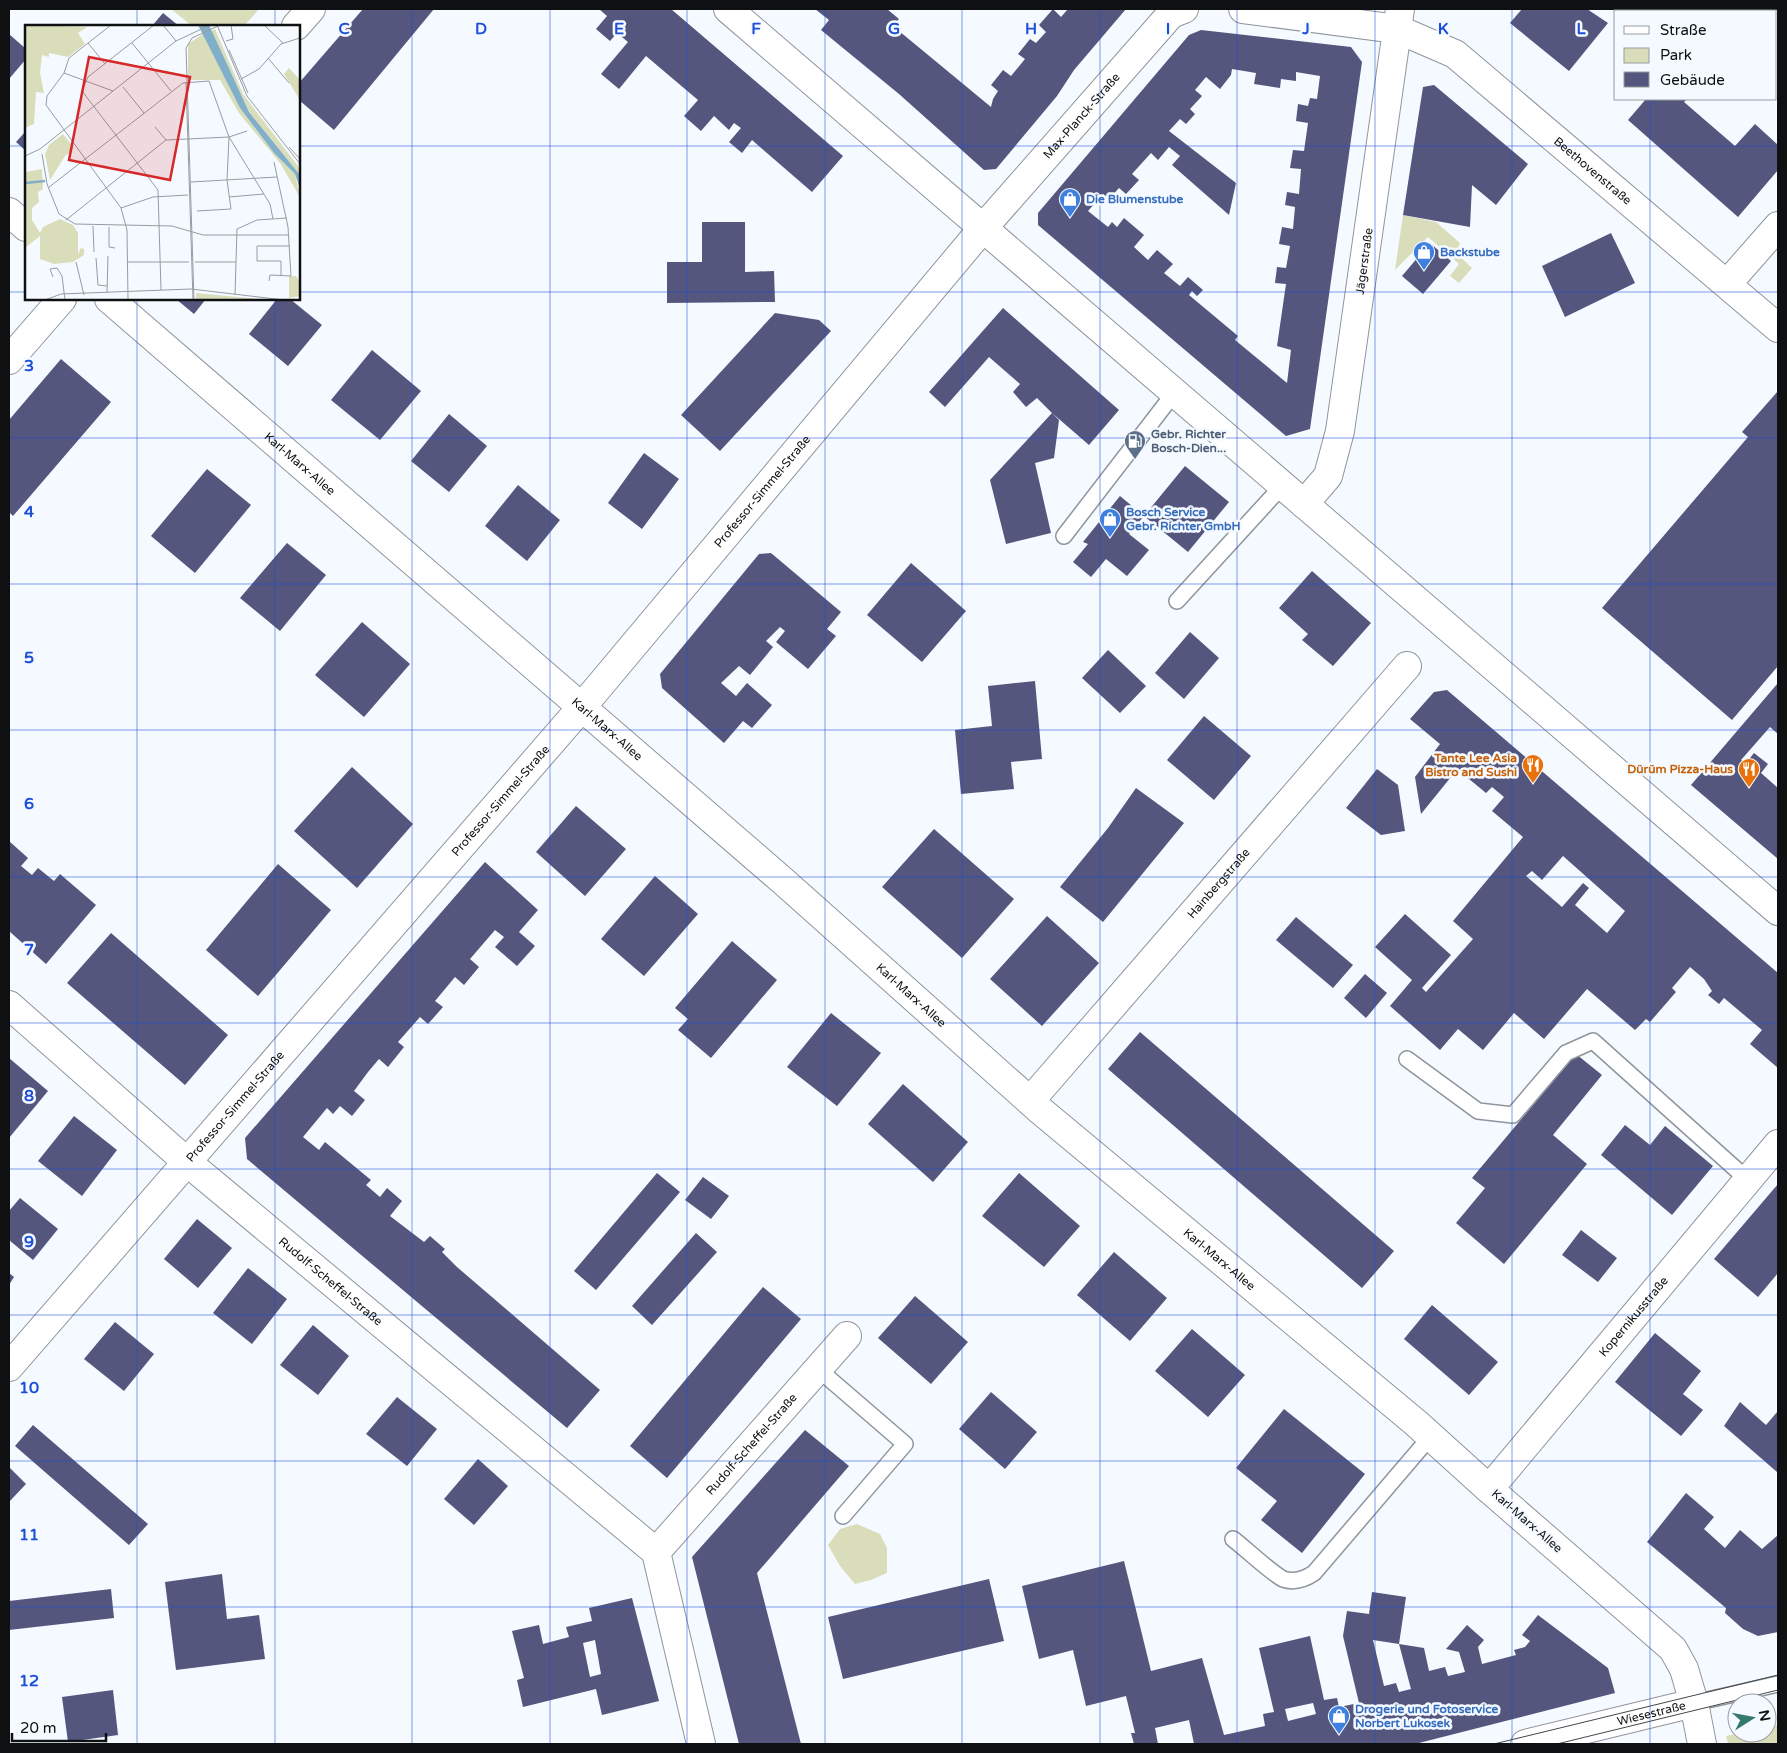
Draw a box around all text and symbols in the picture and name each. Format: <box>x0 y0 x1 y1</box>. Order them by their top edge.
legend <box>1614 10 1777 100</box>
text: C <box>338 19 350 39</box>
text: D <box>475 19 487 39</box>
text: E <box>614 19 624 39</box>
text: F <box>751 19 761 39</box>
text: G <box>888 19 900 39</box>
text: H <box>1025 19 1037 39</box>
text: I <box>1166 19 1170 39</box>
text: J <box>1301 19 1310 39</box>
text: K <box>1438 19 1449 39</box>
text: L <box>1576 19 1586 39</box>
text: Straße <box>1660 21 1706 39</box>
inset map <box>25 25 300 300</box>
text: Park <box>1660 46 1692 64</box>
street label: Max-Planck-Straße <box>1040 70 1123 162</box>
text: Gebäude <box>1660 71 1725 89</box>
street label: Beethovenstraße <box>1551 134 1634 208</box>
shop icon: Die Blumenstube <box>1058 187 1082 218</box>
place label: Die Blumenstube <box>1086 192 1184 206</box>
street label: Jägerstraße <box>1352 227 1376 295</box>
shop icon: Backstube <box>1412 240 1436 271</box>
place label: Backstube <box>1440 245 1500 259</box>
text: 3 <box>24 356 34 376</box>
place label: Gebr. Richter Bosch-Dien... <box>1151 427 1226 455</box>
street label: Karl-Marx-Allee <box>261 429 338 498</box>
fuel station icon: Gebr. Richter Bosch-Dien... <box>1123 429 1147 460</box>
street label: Professor-Simmel-Straße <box>711 432 813 550</box>
text: 4 <box>24 502 34 522</box>
place label: Bosch Service Gebr. Richter GmbH <box>1126 505 1241 533</box>
shop icon: Bosch Service Gebr. Richter GmbH <box>1098 507 1122 538</box>
text: 5 <box>24 648 34 668</box>
street label: Karl-Marx-Allee <box>569 695 645 764</box>
street label: Professor-Simmel-Straße <box>449 742 553 859</box>
place label: Tante Lee Asia Bistro and Sushi <box>1425 751 1517 779</box>
restaurant icon: Tante Lee Asia Bistro and Sushi <box>1521 753 1545 784</box>
restaurant icon: Dürüm Pizza-Haus <box>1737 757 1761 788</box>
place label: Dürüm Pizza-Haus <box>1627 762 1733 776</box>
text: 6 <box>24 794 34 814</box>
street label: Hainbergstraße <box>1184 845 1253 921</box>
text: 7 <box>24 940 34 960</box>
street label: Karl-Marx-Allee <box>873 960 949 1030</box>
street label: Professor-Simmel-Straße <box>183 1048 287 1165</box>
text: 8 <box>24 1086 34 1106</box>
street label: Karl-Marx-Allee <box>1181 1225 1258 1293</box>
text: 9 <box>24 1232 34 1252</box>
street label: Rudolf-Scheffel-Straße <box>276 1234 385 1329</box>
street label: Kopernikusstraße <box>1596 1274 1671 1359</box>
text: 10 <box>19 1378 39 1398</box>
street label: Rudolf-Scheffel-Straße <box>703 1390 800 1498</box>
street label: Karl-Marx-Allee <box>1489 1487 1565 1556</box>
text: 11 <box>19 1525 39 1545</box>
text: 12 <box>19 1671 39 1691</box>
north arrow <box>1727 1693 1777 1743</box>
street label: Wiesestraße <box>1616 1698 1687 1728</box>
place label: Drogerie und Fotoservice Norbert Lukosek <box>1355 1702 1498 1730</box>
shop icon: Drogerie und Fotoservice Norbert Lukosek <box>1327 1704 1351 1735</box>
text: N <box>1755 1708 1774 1723</box>
scale bar <box>12 1710 106 1742</box>
text: 20 m <box>20 1719 57 1737</box>

